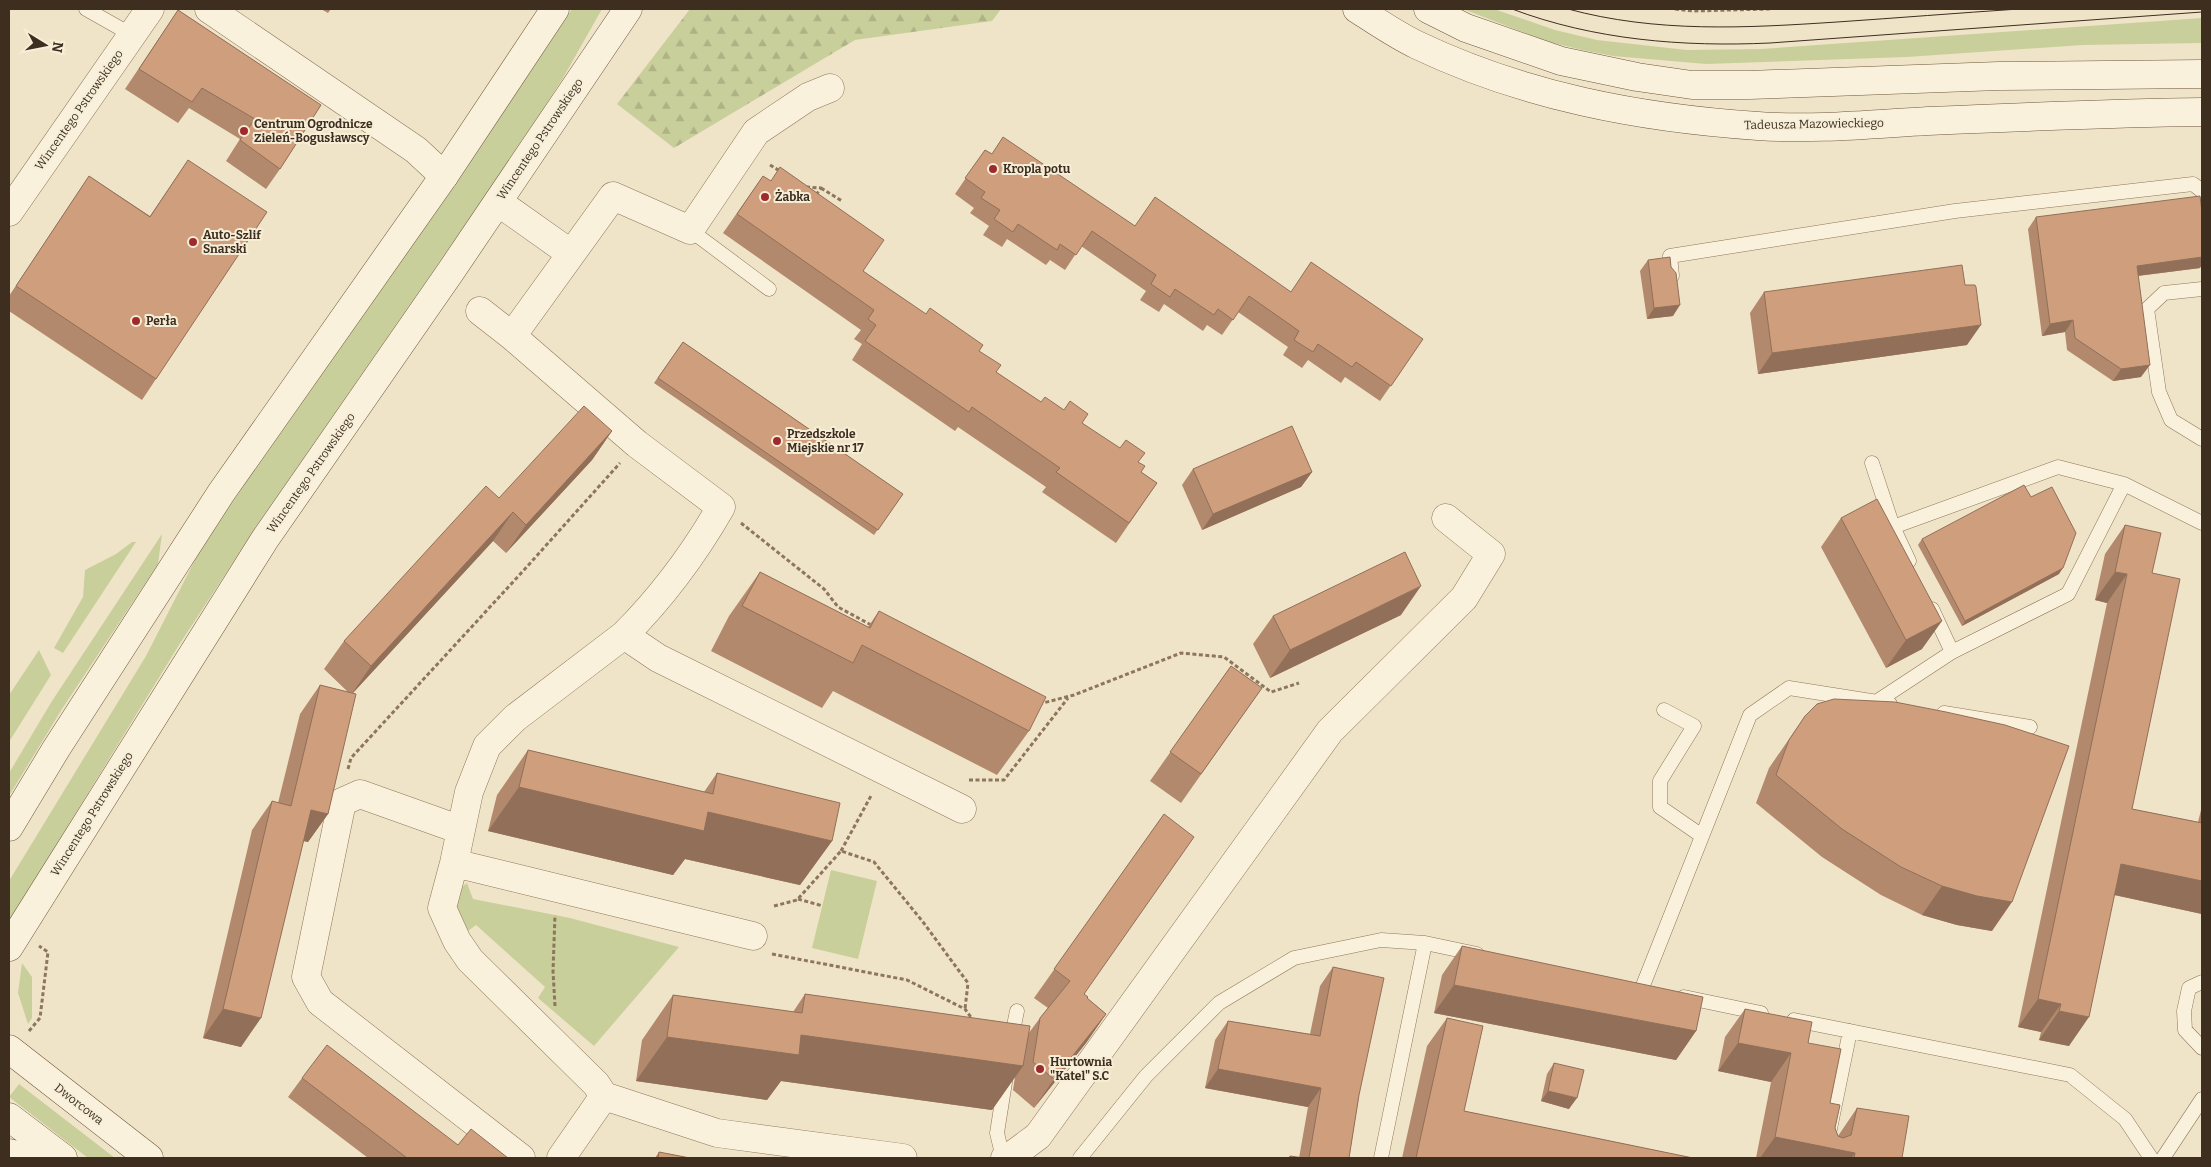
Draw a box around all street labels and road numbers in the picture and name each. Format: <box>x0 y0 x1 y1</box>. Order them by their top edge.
street label: Wincentego Pstrowskiego <box>32 47 126 173</box>
street label: Wincentego Pstrowskiego <box>494 75 586 202</box>
street label: Tadeusza Mazowieckiego <box>1744 116 1884 132</box>
street label: Wincentego Pstrowskiego <box>264 410 358 536</box>
street label: Wincentego Pstrowskiego <box>48 749 136 879</box>
street label: Dworcowa <box>52 1081 107 1128</box>

